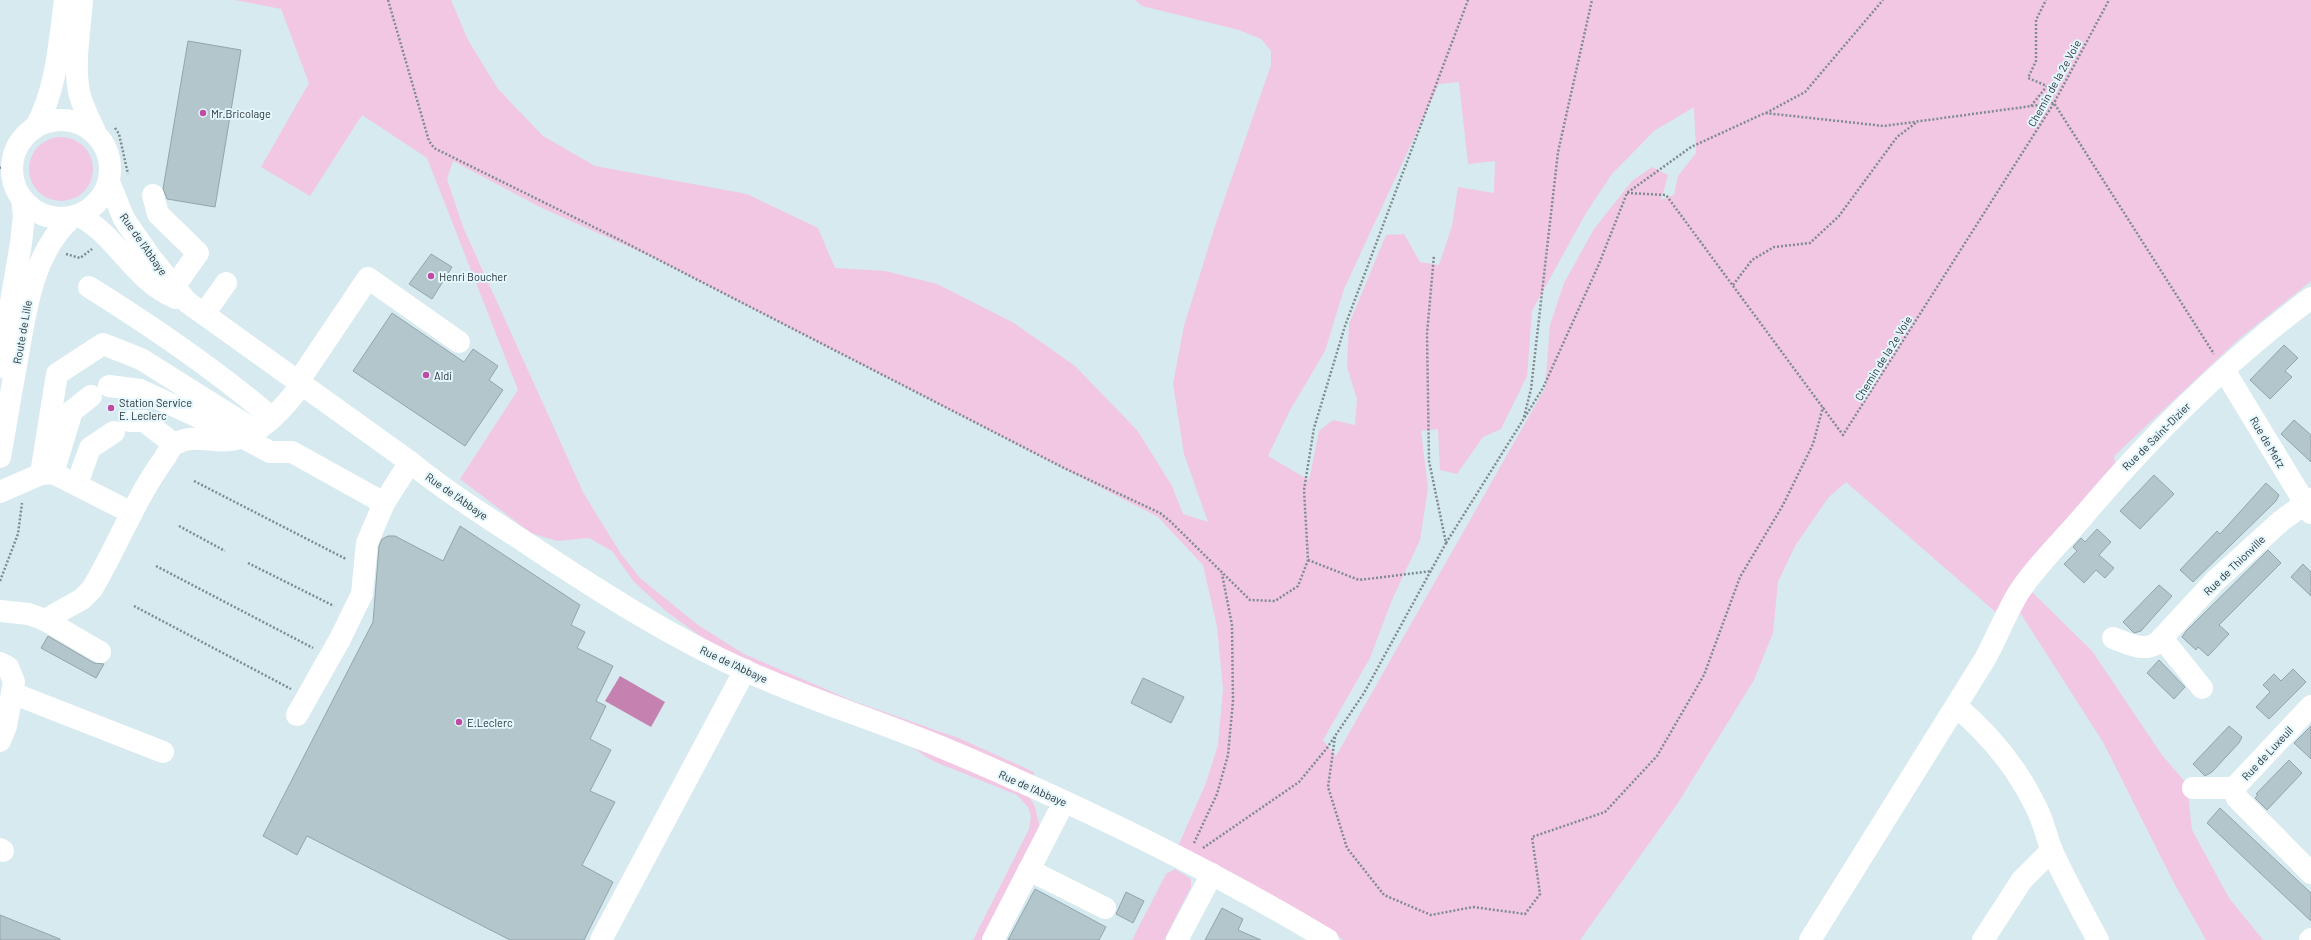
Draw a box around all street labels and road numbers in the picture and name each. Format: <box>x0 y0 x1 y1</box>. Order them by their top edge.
street label: Chemin de la 2e Voie <box>2025 37 2083 129</box>
street label: Rue de l'Abbaye <box>118 210 170 278</box>
street label: Route de Lille <box>10 299 34 365</box>
street label: Chemin de la 2e Voie <box>1852 313 1914 403</box>
street label: Rue de Saint-Dizier <box>2119 399 2193 473</box>
street label: Rue de Metz <box>2248 414 2288 470</box>
street label: Rue de l'Abbaye <box>423 470 491 522</box>
street label: Rue de Thionville <box>2201 532 2268 598</box>
street label: Rue de l'Abbaye <box>698 643 770 685</box>
street label: Rue de Luxeuil <box>2239 723 2295 783</box>
street label: Rue de l'Abbaye <box>997 767 1069 809</box>

